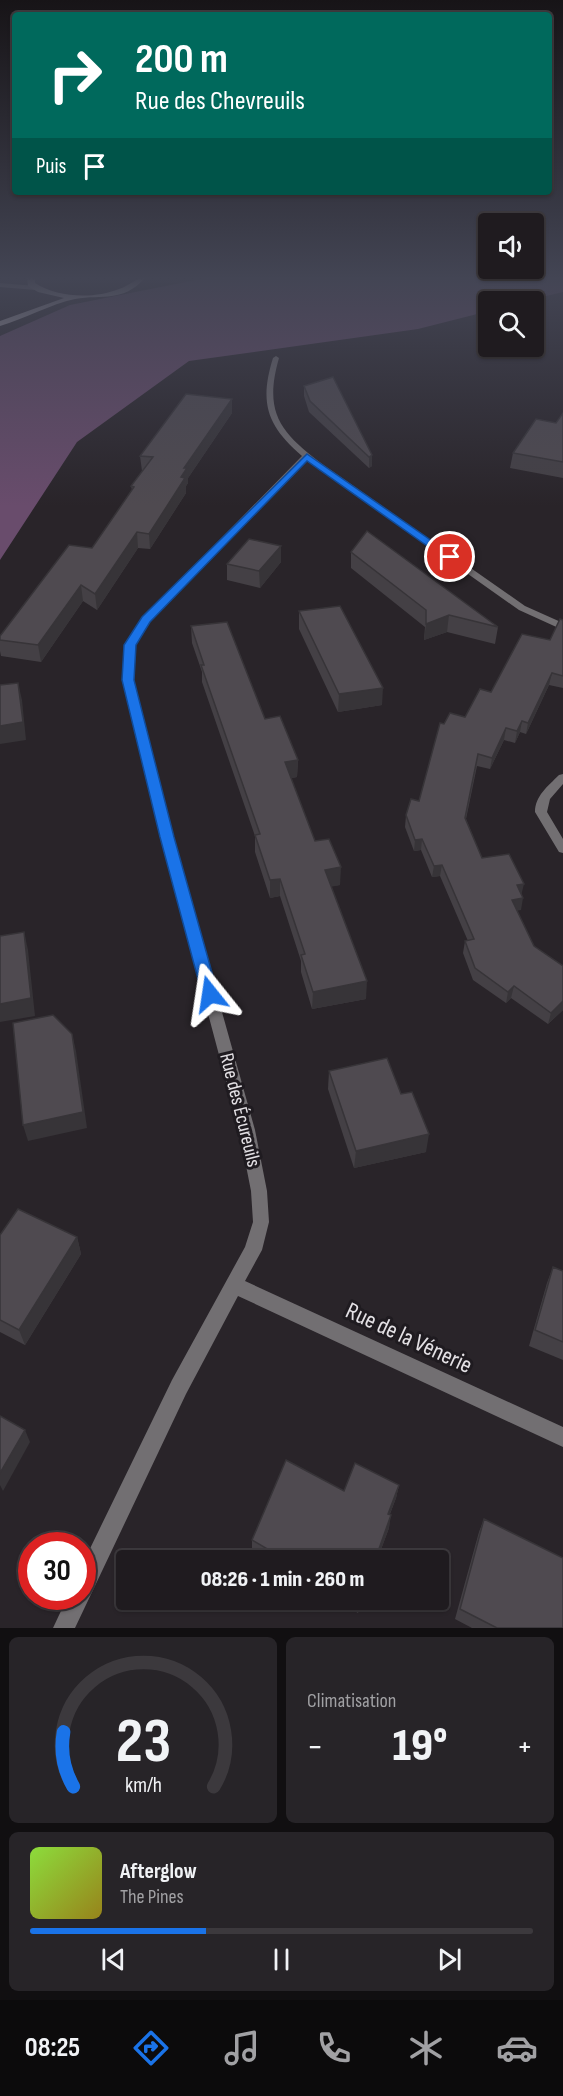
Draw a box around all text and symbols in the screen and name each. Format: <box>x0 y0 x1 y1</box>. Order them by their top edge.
text: 200 m <box>135 34 228 85</box>
icon: right <box>36 36 114 114</box>
text: Rue des Chevreuils <box>135 85 305 117</box>
icon: arrive <box>78 150 111 183</box>
text: Puis <box>36 153 66 180</box>
map controls <box>478 213 544 357</box>
button: sound <box>478 213 544 279</box>
button: search <box>478 291 544 357</box>
pin <box>424 531 475 582</box>
icon: arrive <box>433 540 466 573</box>
position arrow <box>178 962 242 1026</box>
street label: Rue des Écureuils <box>214 1051 266 1169</box>
street label: Rue de la Vénerie <box>341 1296 477 1380</box>
speed limit sign: 30 <box>18 1532 96 1610</box>
text: 08:26 · 1 min · 260 m <box>201 1566 364 1593</box>
text: Climatisation <box>307 1689 396 1713</box>
text: 23 <box>115 1705 171 1780</box>
text: 19° <box>393 1719 447 1774</box>
text: − <box>307 1727 323 1767</box>
text: + <box>517 1727 533 1767</box>
text: km/h <box>124 1773 162 1798</box>
text: Afterglow <box>120 1858 197 1885</box>
text: The Pines <box>120 1885 184 1909</box>
icon: previous <box>97 1943 130 1976</box>
icon: pause <box>265 1943 298 1976</box>
icon: next <box>433 1943 466 1976</box>
icon: directions <box>130 2027 172 2069</box>
icon: music <box>221 2027 263 2069</box>
icon: phone <box>313 2027 355 2069</box>
icon: climate <box>405 2027 447 2069</box>
icon: car <box>496 2027 538 2069</box>
text: 08:25 <box>25 2032 80 2064</box>

